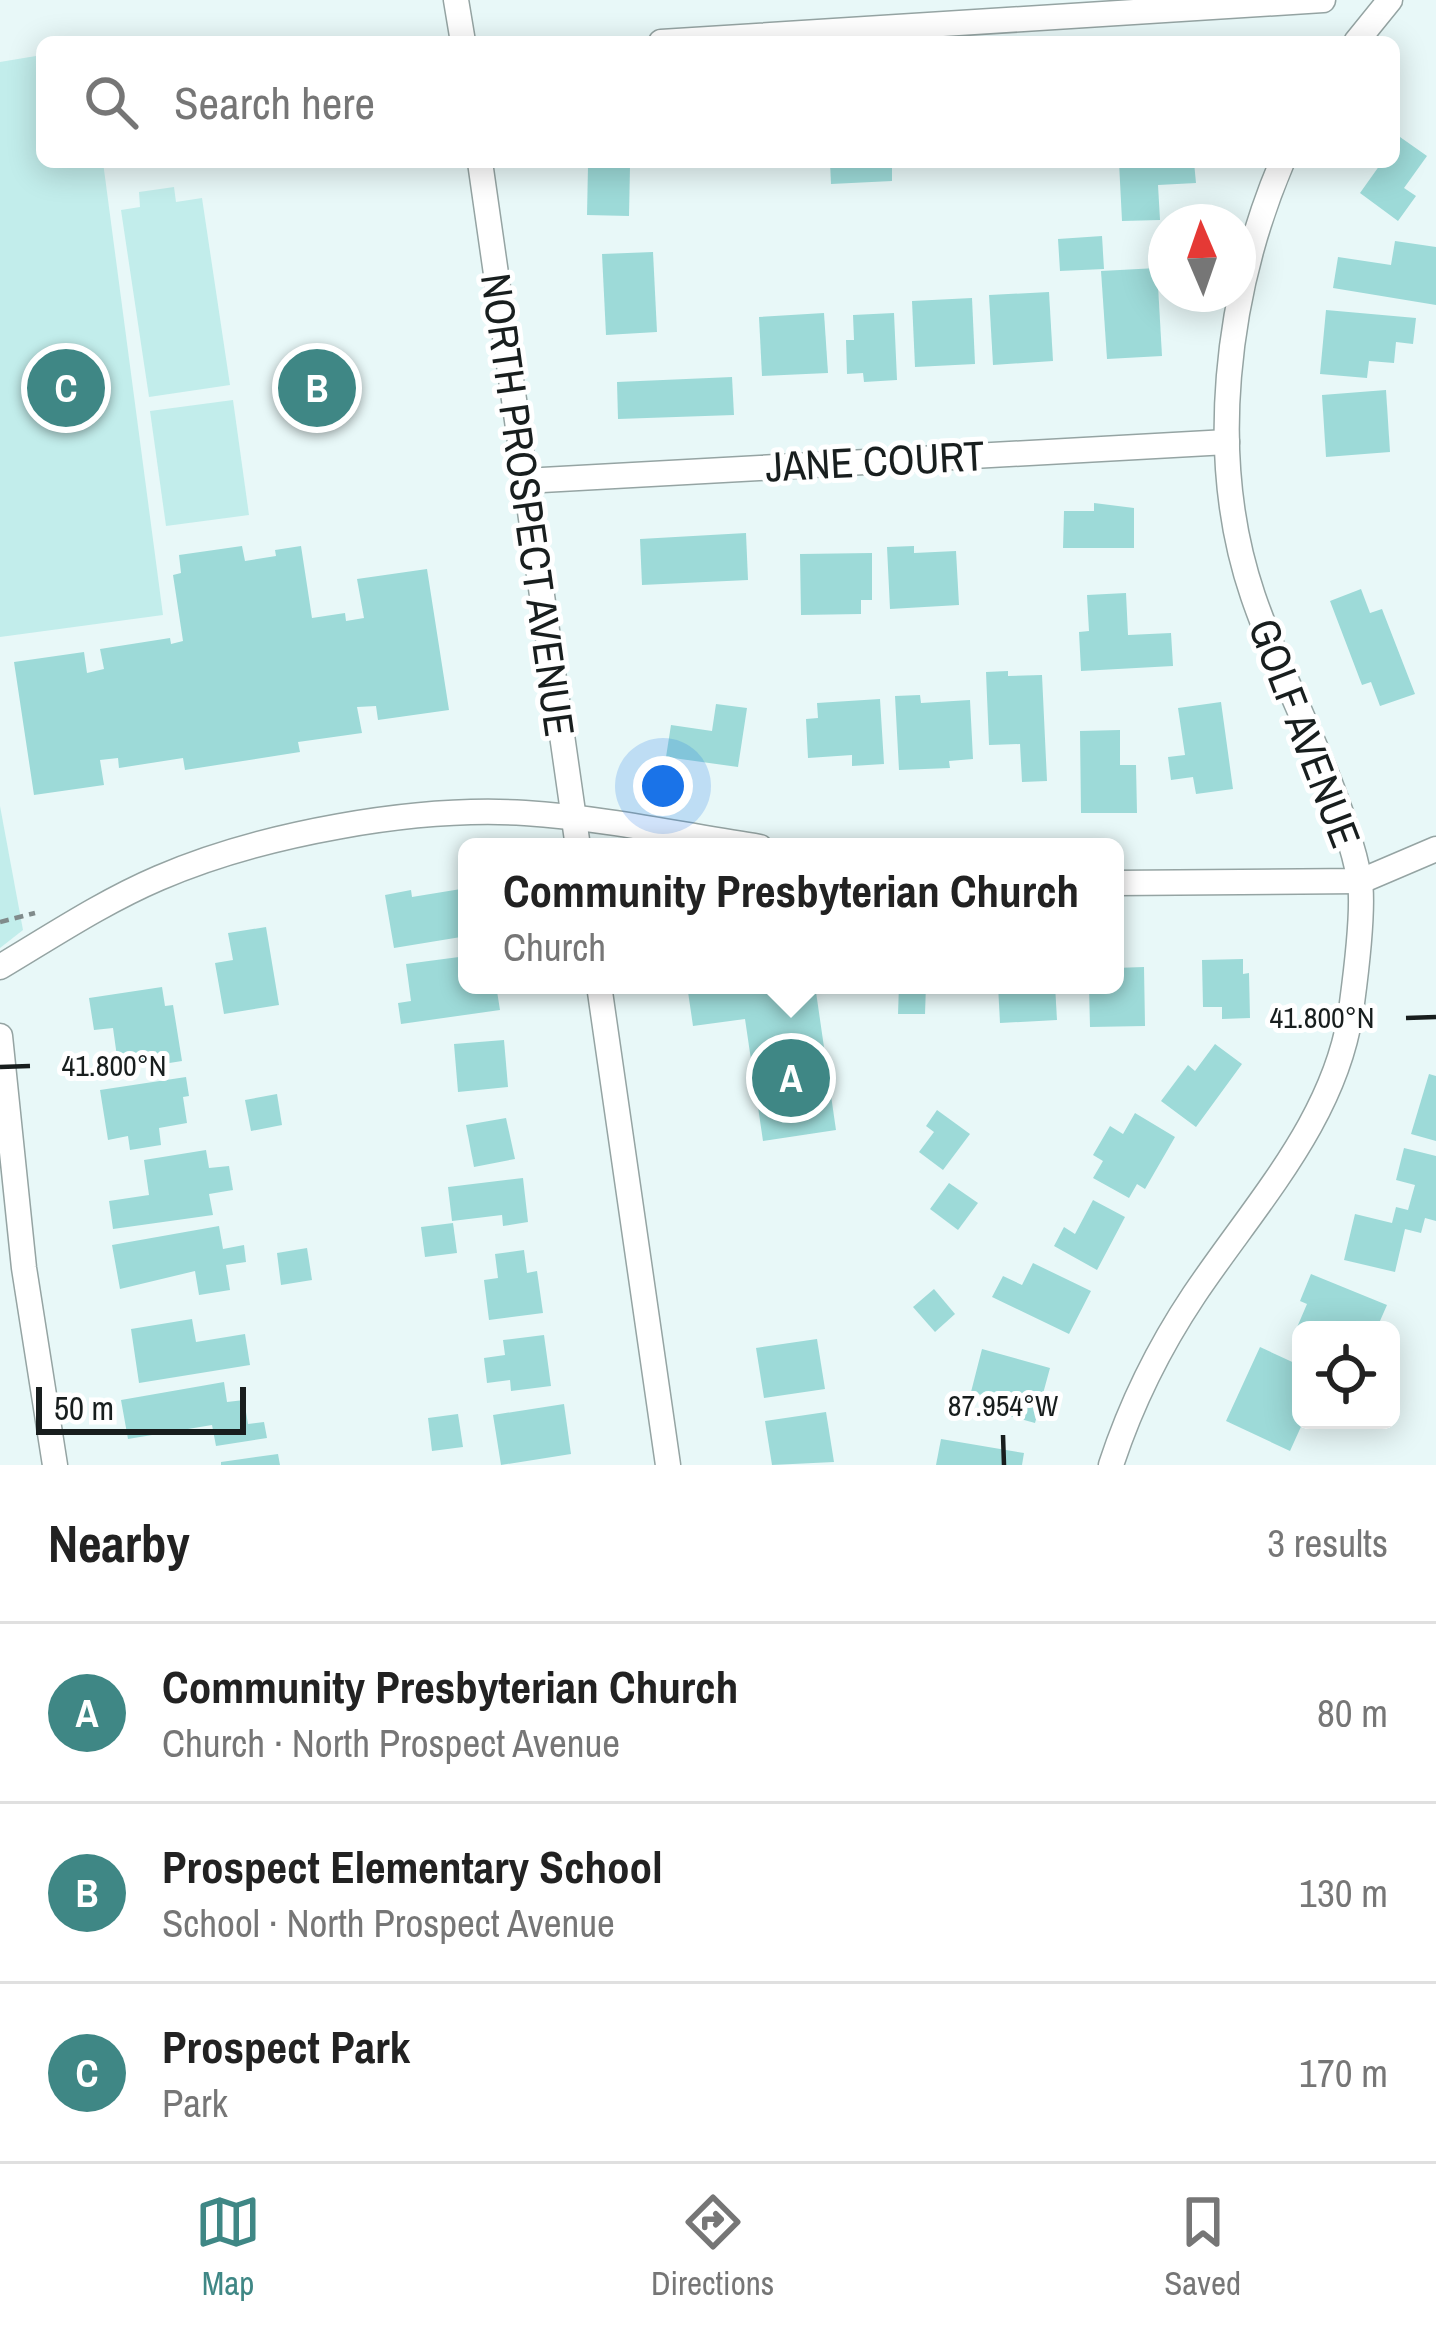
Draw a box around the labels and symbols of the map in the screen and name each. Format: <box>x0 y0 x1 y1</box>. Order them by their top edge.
north arrow <box>1148 204 1256 312</box>
street label: NORTH PROSPECT AVENUE <box>468 270 588 740</box>
pin: C <box>27 343 105 433</box>
pin: B <box>278 343 356 433</box>
street label: JANE COURT <box>764 427 986 495</box>
street label: GOLF AVENUE <box>1236 611 1374 855</box>
your location <box>633 756 693 816</box>
text: 41.800°N <box>1270 997 1375 1037</box>
pin: A <box>752 1033 830 1123</box>
text: 41.800°N <box>62 1045 167 1085</box>
scale bar <box>36 1381 246 1434</box>
text: 87.954°W <box>948 1385 1058 1425</box>

